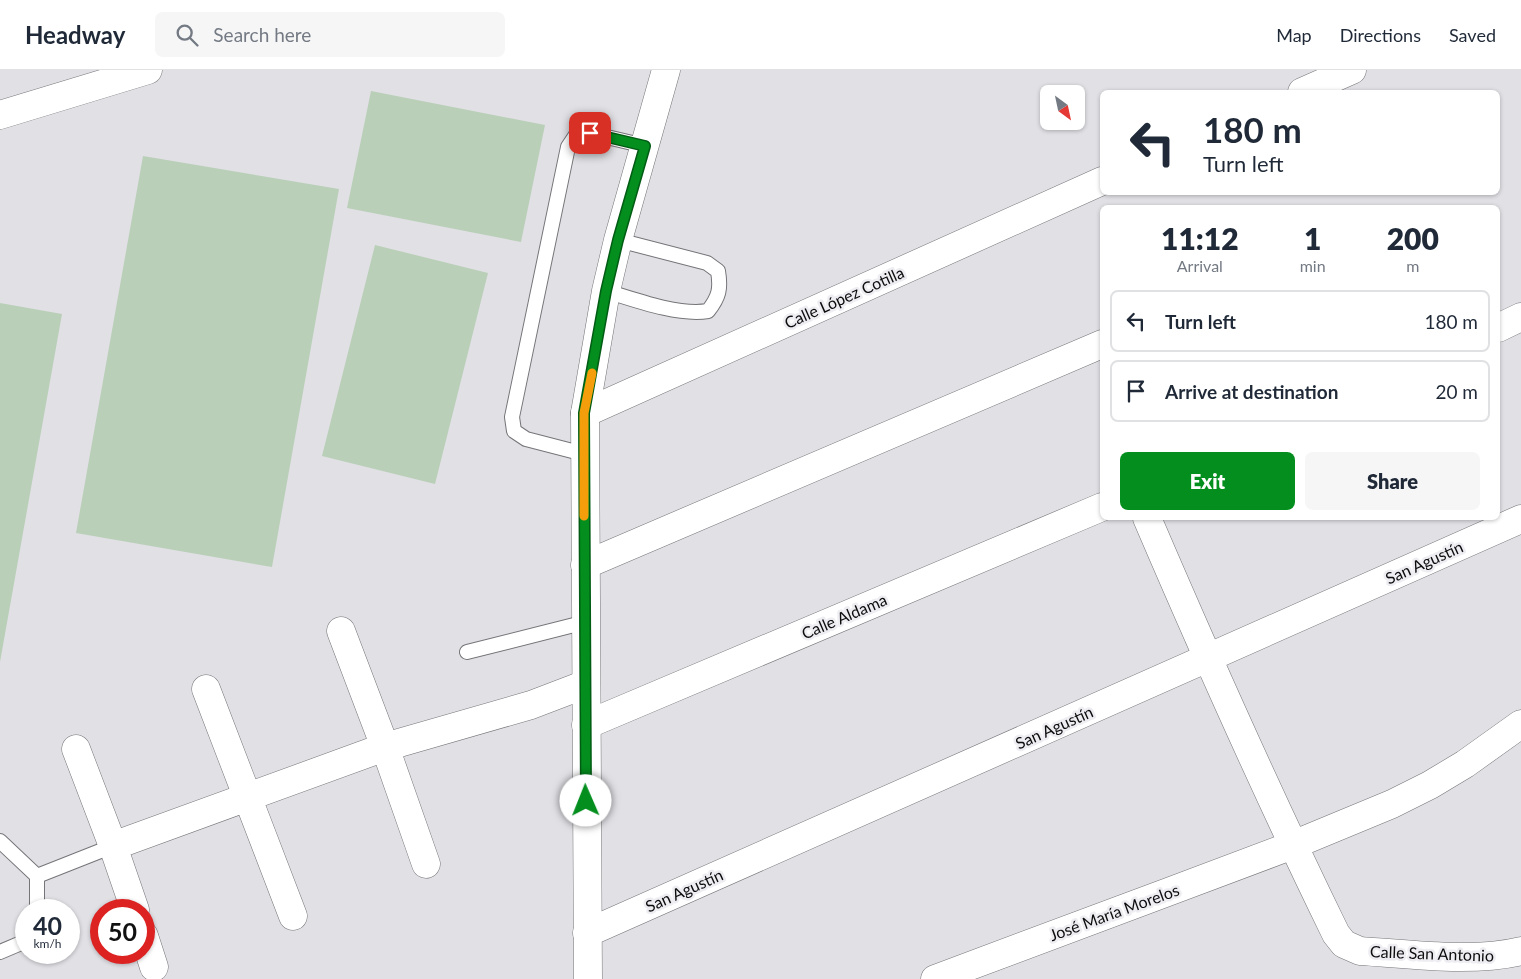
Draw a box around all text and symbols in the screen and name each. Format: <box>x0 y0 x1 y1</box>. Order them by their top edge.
search box <box>155 12 505 57</box>
text: Headway <box>25 20 125 49</box>
icon: search <box>173 21 201 49</box>
text: Search here <box>213 23 311 46</box>
text: Map <box>1276 24 1312 46</box>
text: Directions <box>1340 24 1421 46</box>
text: Saved <box>1449 24 1496 46</box>
north arrow <box>1040 85 1085 130</box>
map controls <box>1040 85 1085 130</box>
text: 180 m <box>1203 108 1302 150</box>
icon: left <box>1120 110 1185 175</box>
pin <box>569 112 611 154</box>
icon: arrive <box>576 119 604 147</box>
text: Turn left <box>1203 150 1284 177</box>
text: 11:12 <box>1161 220 1239 256</box>
text: 1 <box>1304 220 1321 256</box>
text: 200 <box>1387 220 1439 256</box>
text: Arrival <box>1177 256 1223 275</box>
text: min <box>1300 256 1326 275</box>
text: m <box>1406 256 1419 275</box>
street label: Calle López Cotilla <box>781 262 907 332</box>
icon: left <box>1122 307 1150 335</box>
text: Turn left <box>1165 310 1236 333</box>
text: 180 m <box>1424 310 1478 333</box>
icon: arrive <box>1122 377 1150 405</box>
text: Arrive at destination <box>1165 380 1338 403</box>
text: 20 m <box>1435 380 1478 403</box>
button: Exit <box>1120 452 1295 510</box>
button: Share <box>1305 452 1480 510</box>
street label: San Agustín <box>1382 536 1466 588</box>
street label: Calle Aldama <box>798 590 890 642</box>
street label: San Agustín <box>1012 701 1096 753</box>
position arrow <box>559 774 611 826</box>
street label: San Agustín <box>642 864 726 916</box>
street label: José María Morelos <box>1047 880 1182 944</box>
speed limit sign: 50 <box>90 899 155 964</box>
text: 40 <box>33 910 62 940</box>
text: km/h <box>33 936 62 951</box>
street label: Calle San Antonio <box>1370 941 1494 965</box>

